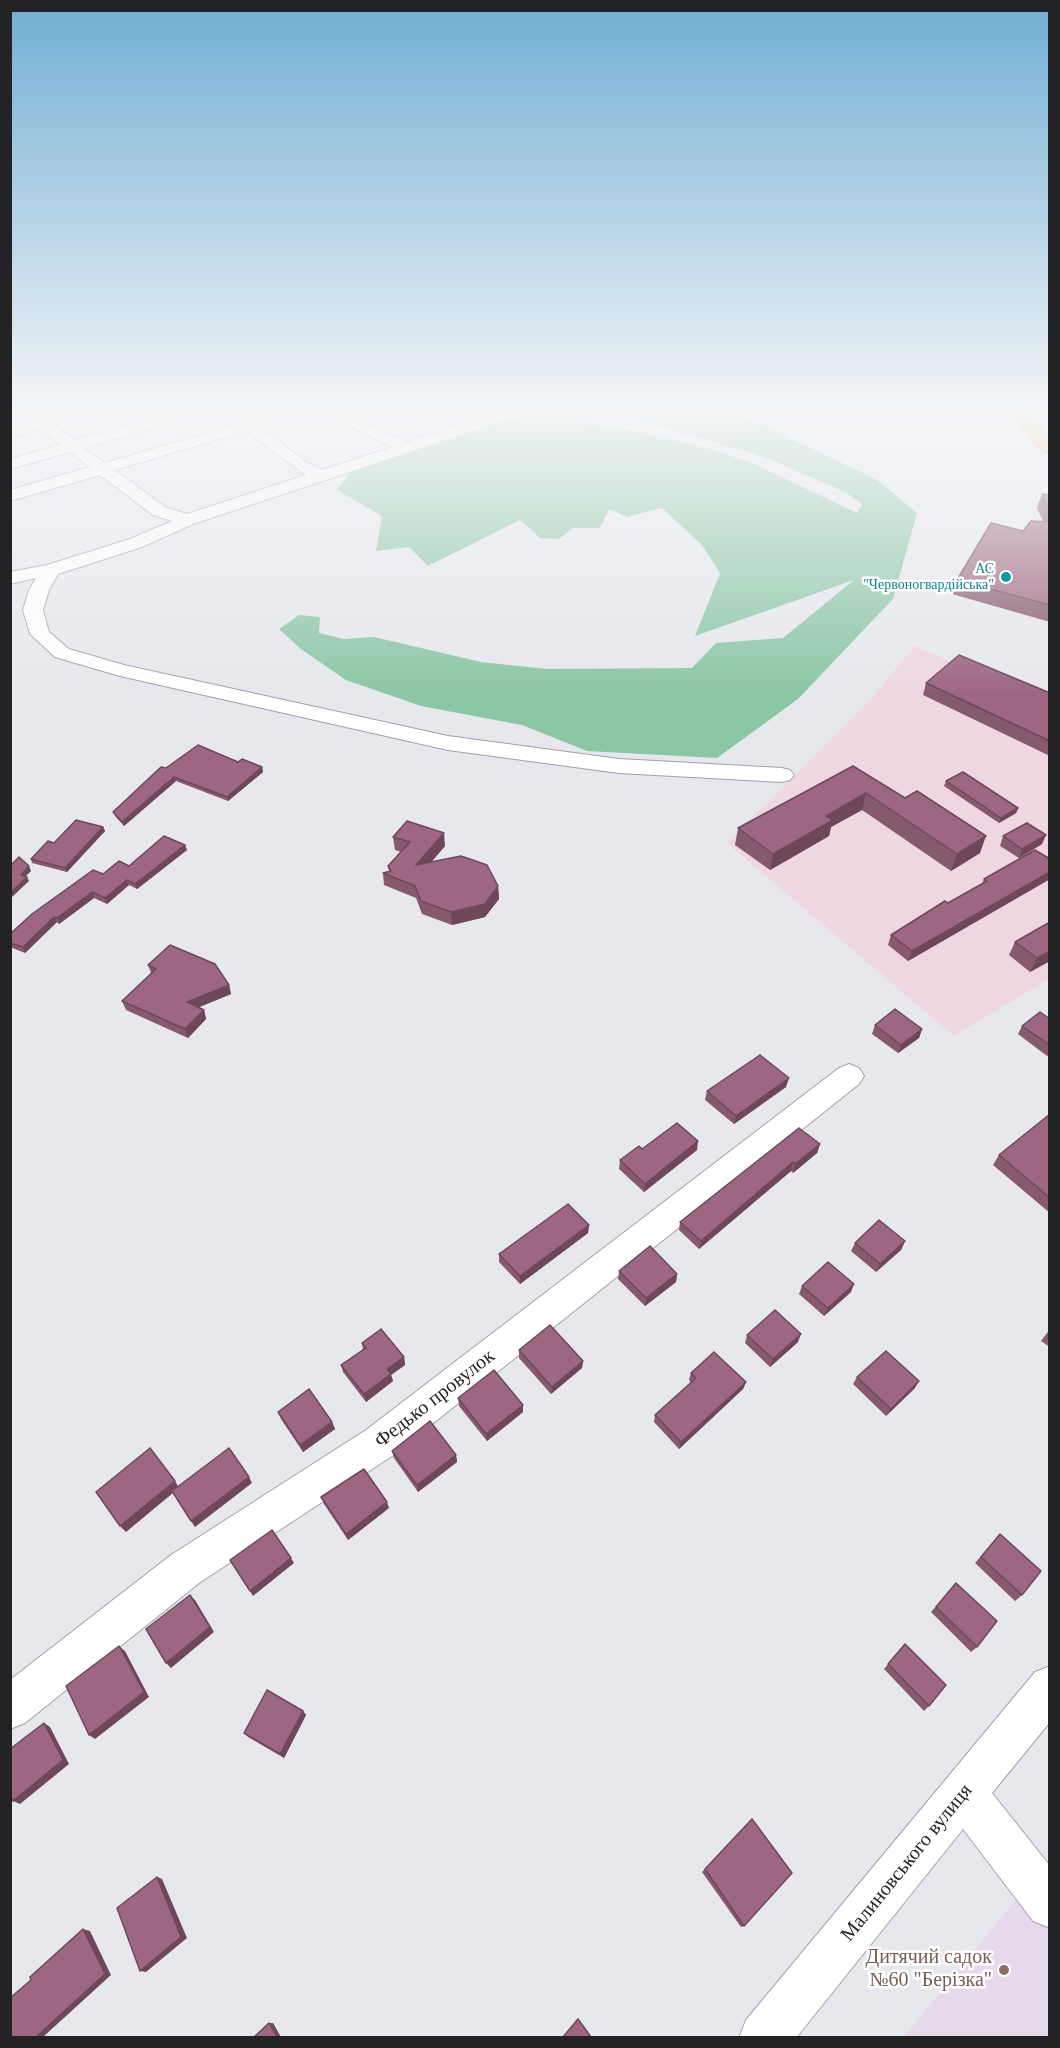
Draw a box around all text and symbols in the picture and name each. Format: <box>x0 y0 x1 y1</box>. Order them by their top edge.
place label: АС "Червоногвардійська" <box>863 561 994 594</box>
marker: АС "Червоногвардійська" <box>999 570 1013 584</box>
street label: Федько провулок <box>370 1345 500 1453</box>
street label: Малиновського вулиця <box>836 1780 978 1946</box>
place label: Дитячий садок №60 "Берізка" <box>866 1946 992 1993</box>
marker: Дитячий садок №60 "Берізка" <box>997 1963 1011 1977</box>

